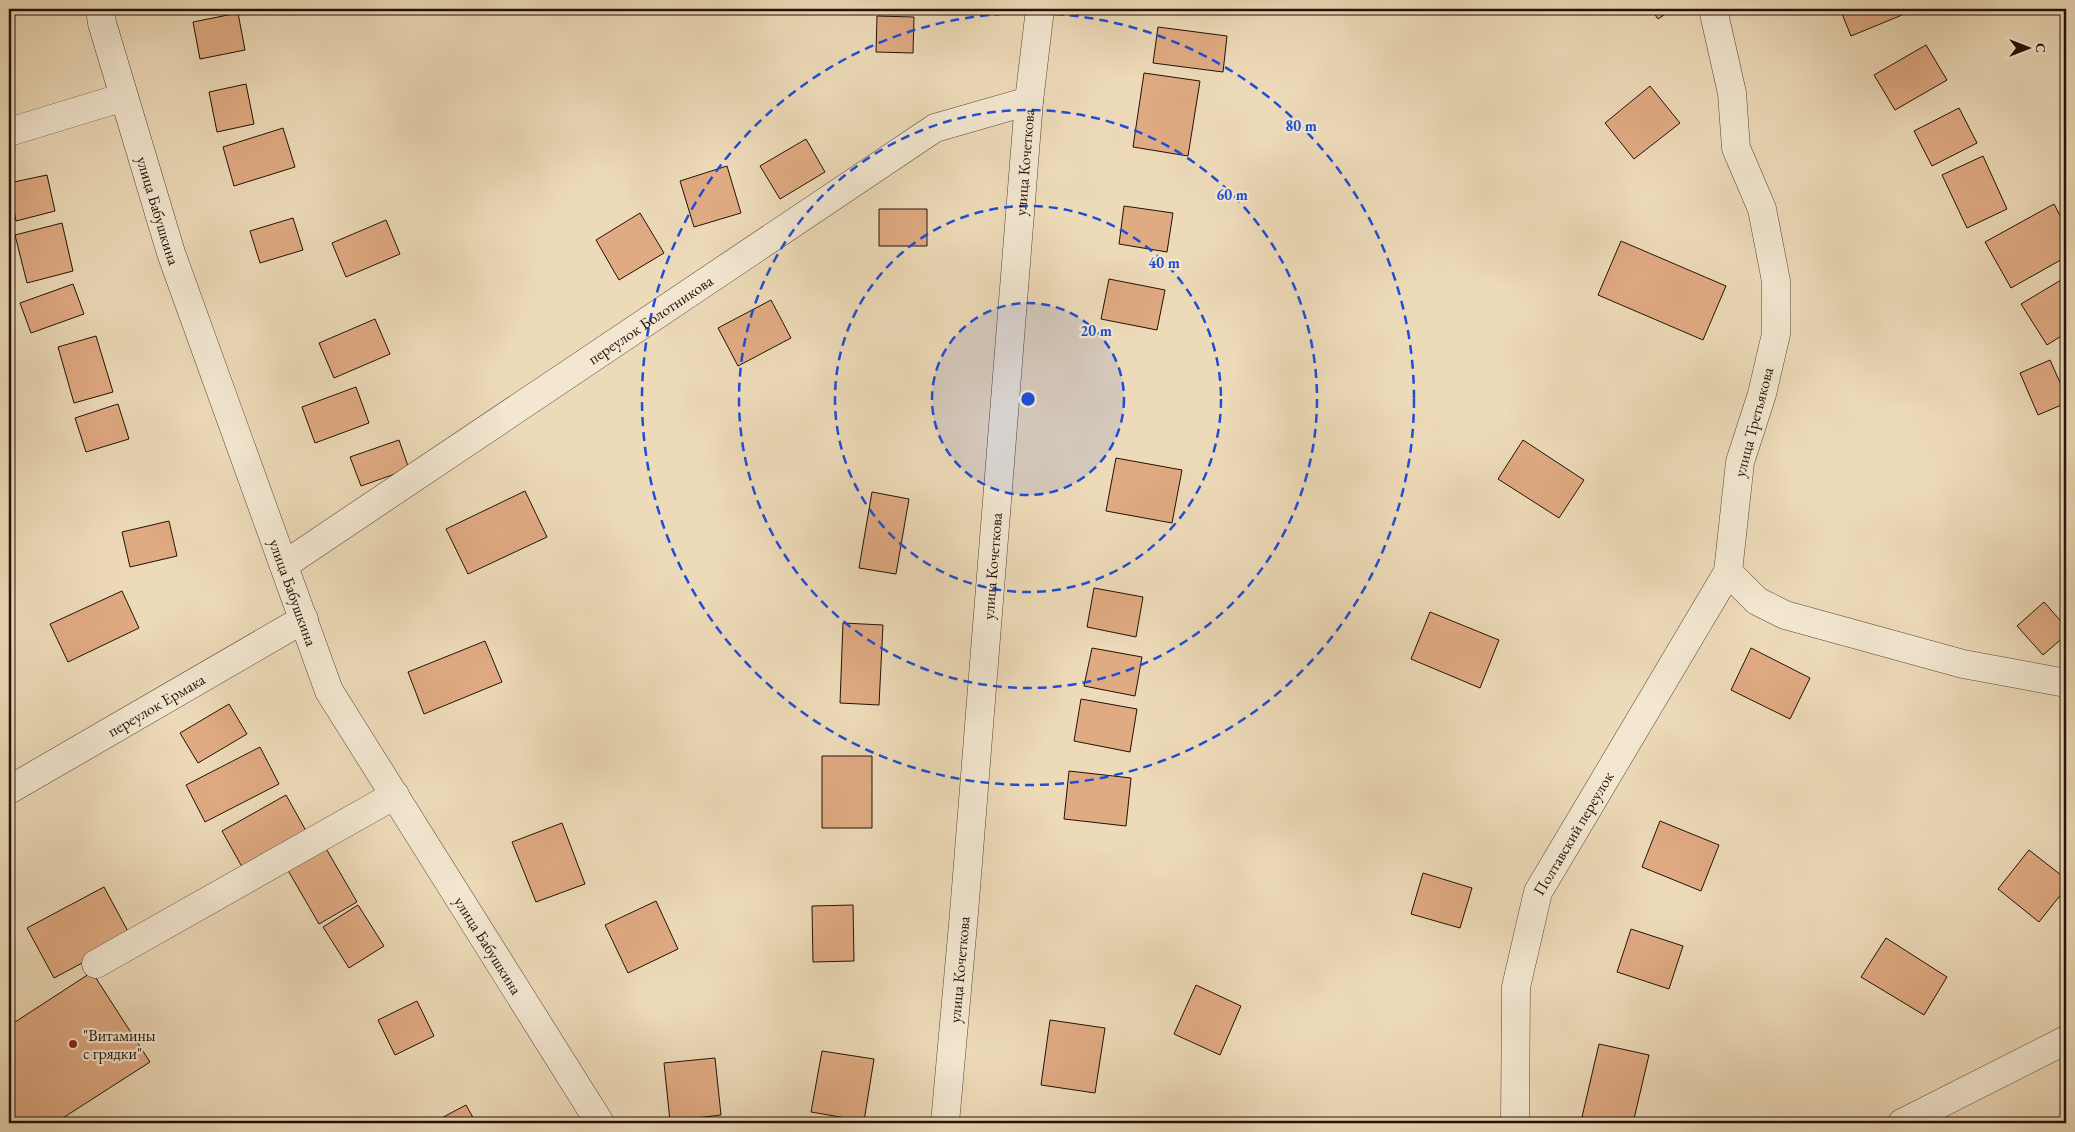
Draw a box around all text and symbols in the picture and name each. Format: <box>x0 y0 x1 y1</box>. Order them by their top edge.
north arrow <box>2002 22 2052 72</box>
text: С <box>2032 43 2050 53</box>
street label: улица Кочеткова <box>1010 107 1039 217</box>
text: 80 m <box>1285 116 1317 135</box>
street label: улица Бабушкина <box>132 154 185 268</box>
text: 60 m <box>1216 185 1248 204</box>
text: 40 m <box>1148 253 1180 272</box>
street label: переулок Болотникова <box>584 270 718 369</box>
text: 20 m <box>1080 321 1112 340</box>
street label: улица Третьякова <box>1729 364 1778 479</box>
centre of rings <box>1019 390 1037 408</box>
street label: улица Кочеткова <box>978 511 1007 620</box>
street label: улица Бабушкина <box>264 536 322 649</box>
street label: переулок Ермака <box>104 668 209 742</box>
street label: Полтавский переулок <box>1528 767 1619 899</box>
street label: улица Бабушкина <box>449 892 527 999</box>
street label: улица Кочеткова <box>944 915 975 1024</box>
place label: "Витамины с грядки" <box>83 1025 156 1064</box>
marker: "Витамины с грядки" <box>67 1038 79 1050</box>

